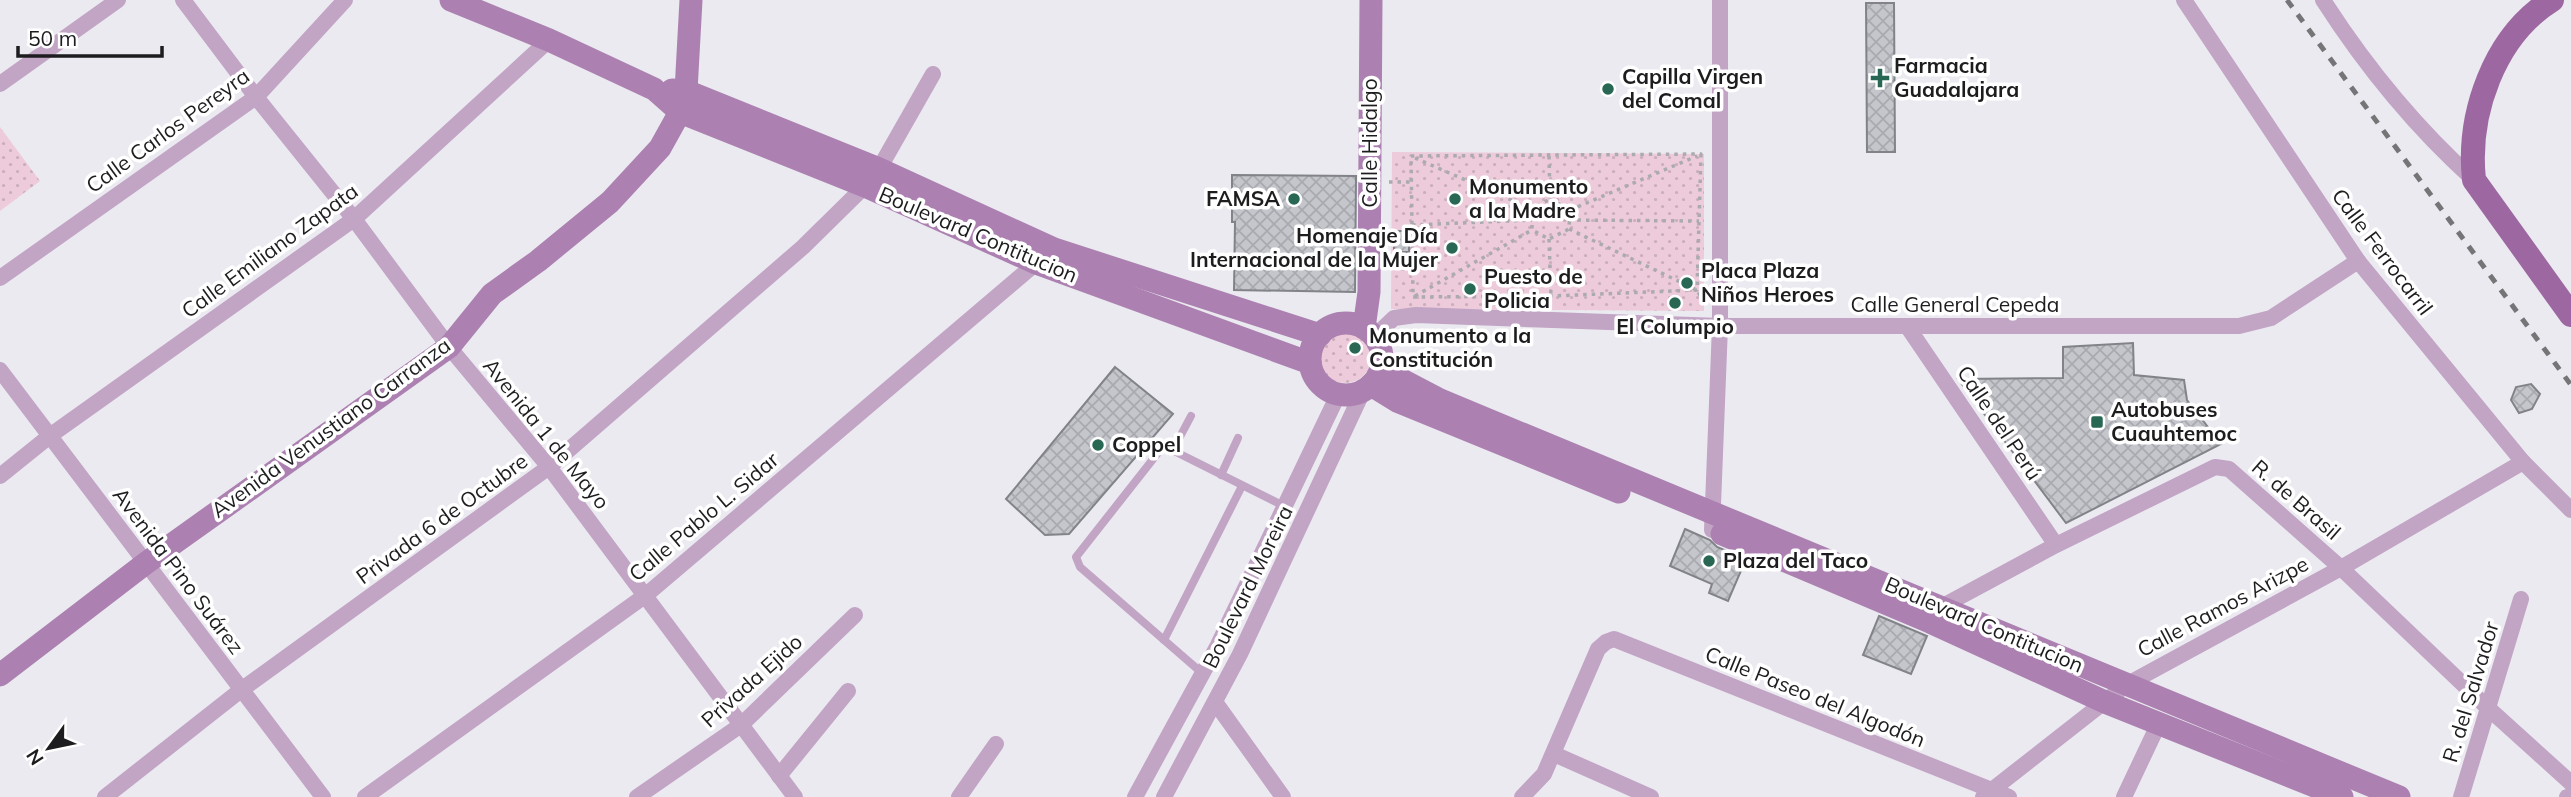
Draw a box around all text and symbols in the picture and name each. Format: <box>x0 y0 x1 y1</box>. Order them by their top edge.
scale bar <box>18 14 161 58</box>
text: 50 m <box>28 25 77 51</box>
place label: Farmacia Guadalajara <box>1894 52 2019 102</box>
street label: Calle Carlos Pereyra <box>81 62 254 198</box>
place label: Capilla Virgen del Comal <box>1622 63 1763 113</box>
marker: Farmacia Guadalajara <box>1872 70 1888 86</box>
street label: Calle Hidalgo <box>1356 78 1382 208</box>
marker: Capilla Virgen del Comal <box>1600 81 1616 97</box>
place label: Monumento a la Madre <box>1469 173 1588 223</box>
street label: Calle Emiliano Zapata <box>176 177 363 323</box>
street label: Boulevard Contitucion <box>875 180 1082 288</box>
street label: Calle Ferrocarril <box>2327 183 2439 320</box>
place label: FAMSA <box>1206 185 1280 211</box>
marker: FAMSA <box>1286 191 1302 207</box>
marker: Monumento a la Madre <box>1447 191 1463 207</box>
place label: Homenaje Día Internacional de la Mujer <box>1190 222 1439 272</box>
marker: Homenaje Día Internacional de la Mujer <box>1444 240 1460 256</box>
place label: Placa Plaza Niños Heroes <box>1701 257 1834 307</box>
place label: Puesto de Policia <box>1484 263 1583 313</box>
marker: Placa Plaza Niños Heroes <box>1679 275 1695 291</box>
marker: Puesto de Policia <box>1462 281 1478 297</box>
street label: Calle General Cepeda <box>1851 291 2059 317</box>
marker: El Columpio <box>1667 295 1683 311</box>
place label: El Columpio <box>1616 313 1734 339</box>
place label: Monumento a la Constitución <box>1369 322 1531 372</box>
street label: Avenida Venustiano Carranza <box>206 332 455 523</box>
marker: Monumento a la Constitución <box>1347 340 1363 356</box>
street label: Avenida 1 de Mayo <box>478 353 616 514</box>
street label: Calle del Perú <box>1952 360 2048 485</box>
place label: Autobuses Cuauhtemoc <box>2111 396 2237 446</box>
marker: Autobuses Cuauhtemoc <box>2089 414 2105 430</box>
place label: Coppel <box>1112 431 1181 457</box>
marker: Coppel <box>1090 437 1106 453</box>
street label: Calle Pablo L. Sidar <box>623 446 784 586</box>
street label: Privada 6 de Octubre <box>351 447 532 589</box>
street label: R. de Brasil <box>2247 454 2346 545</box>
street label: Avenida Pino Suárez <box>108 482 250 659</box>
street label: Boulevard Moreira <box>1196 501 1298 672</box>
place label: Plaza del Taco <box>1723 547 1868 573</box>
street label: Calle Ramos Arizpe <box>2133 550 2312 662</box>
marker: Plaza del Taco <box>1701 553 1717 569</box>
street label: Boulevard Contitucion <box>1881 570 2088 678</box>
street label: R. del Salvador <box>2436 618 2504 765</box>
street label: Privada Ejido <box>695 628 807 732</box>
street label: Calle Paseo del Algodón <box>1702 640 1929 752</box>
north arrow <box>14 713 84 783</box>
text: N <box>21 745 49 770</box>

